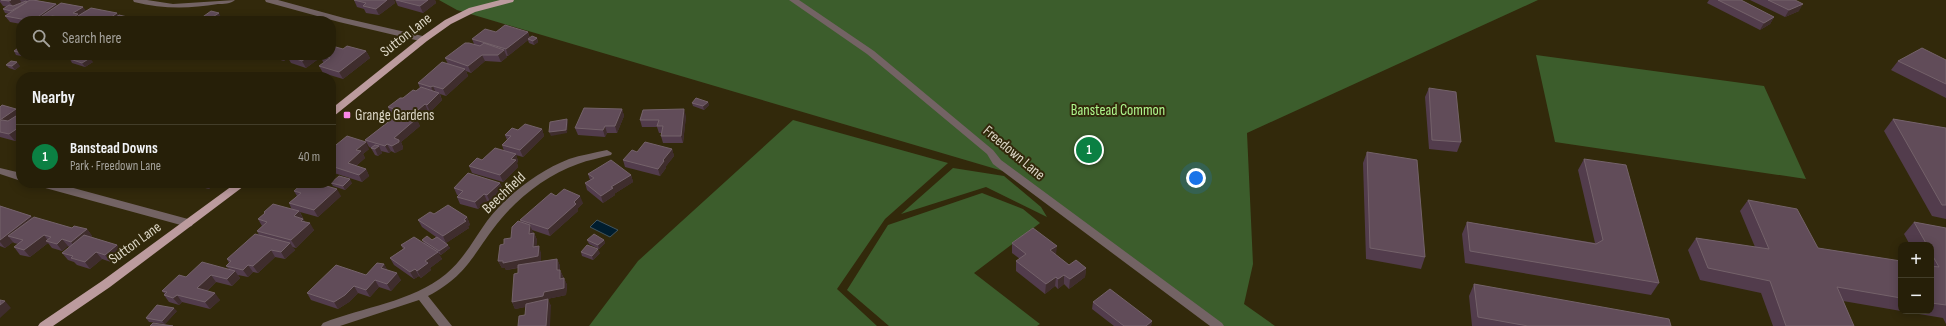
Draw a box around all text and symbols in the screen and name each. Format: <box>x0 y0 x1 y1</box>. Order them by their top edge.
street label: Sutton Lane <box>376 9 436 61</box>
search box <box>16 16 336 60</box>
icon: search <box>30 27 52 49</box>
text: Search here <box>62 29 122 48</box>
text: Nearby <box>32 88 75 108</box>
park label: Banstead Common <box>1071 101 1165 120</box>
place label: Grange Gardens <box>355 106 434 125</box>
marker: Grange Gardens <box>342 110 352 120</box>
street label: Freedown Lane <box>979 122 1049 184</box>
pin: 1 <box>1076 135 1102 165</box>
text: Banstead Downs <box>70 139 158 158</box>
text: 1 <box>42 149 48 165</box>
text: 40 m <box>298 149 320 165</box>
text: Park · Freedown Lane <box>70 158 161 174</box>
street label: Beechfield <box>478 168 530 218</box>
your location <box>1186 168 1206 188</box>
street label: Sutton Lane <box>105 218 165 268</box>
map controls <box>1898 242 1934 314</box>
button: + <box>1898 242 1934 278</box>
button: − <box>1898 278 1934 314</box>

